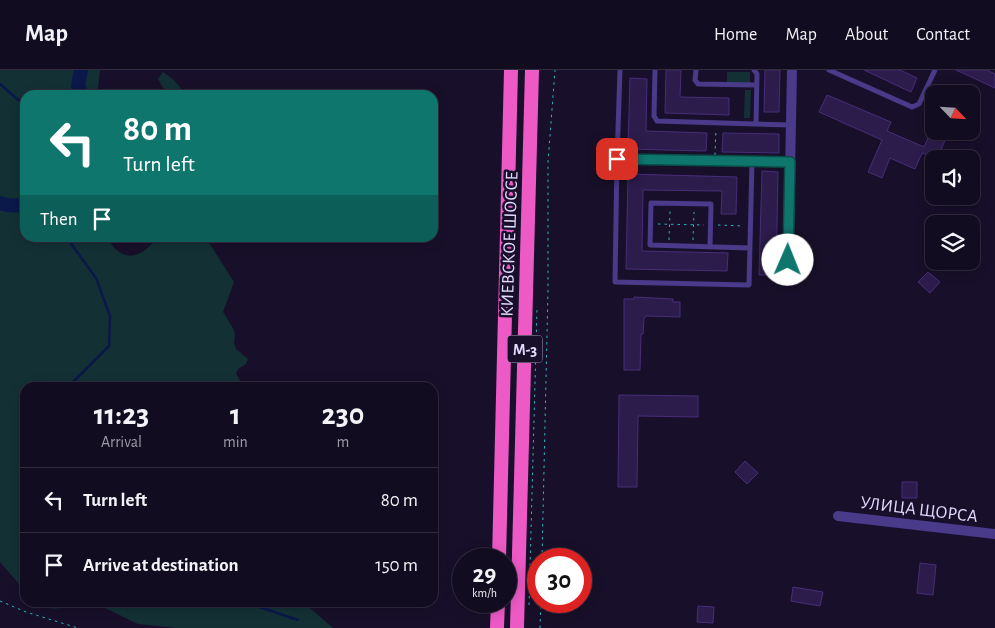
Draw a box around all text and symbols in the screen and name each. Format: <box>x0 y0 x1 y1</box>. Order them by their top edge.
text: Map <box>25 22 68 46</box>
text: Home <box>714 26 757 44</box>
text: Map <box>785 26 817 44</box>
text: About <box>845 26 888 44</box>
text: Contact <box>916 26 970 44</box>
north arrow <box>925 85 980 140</box>
map controls <box>925 85 980 270</box>
icon: left <box>40 110 105 175</box>
text: 80 m <box>123 112 192 147</box>
pin <box>596 138 638 180</box>
icon: arrive <box>603 145 631 173</box>
button: sound <box>925 150 980 205</box>
text: Turn left <box>123 153 195 175</box>
street label: КИЕВСКОЕ ШОССЕ <box>498 171 522 317</box>
icon: arrive <box>88 205 116 233</box>
text: Then <box>40 210 78 229</box>
button: layers <box>925 215 980 270</box>
position arrow <box>761 233 813 285</box>
road number: М-3 <box>508 336 542 362</box>
text: 11:23 <box>94 400 149 430</box>
text: 1 <box>230 400 241 430</box>
text: 230 <box>322 400 364 430</box>
text: Arrival <box>101 434 142 450</box>
text: min <box>223 434 248 450</box>
text: m <box>337 434 349 450</box>
icon: left <box>40 486 68 514</box>
text: Turn left <box>83 491 147 510</box>
text: 80 m <box>381 491 418 510</box>
street label: УЛИЦА ЩОРСА <box>859 494 979 526</box>
speed limit sign: 30 <box>527 548 592 613</box>
icon: arrive <box>40 551 68 579</box>
text: Arrive at destination <box>83 556 239 575</box>
text: 150 m <box>375 556 418 575</box>
text: 29 <box>473 562 496 587</box>
text: km/h <box>472 587 497 599</box>

